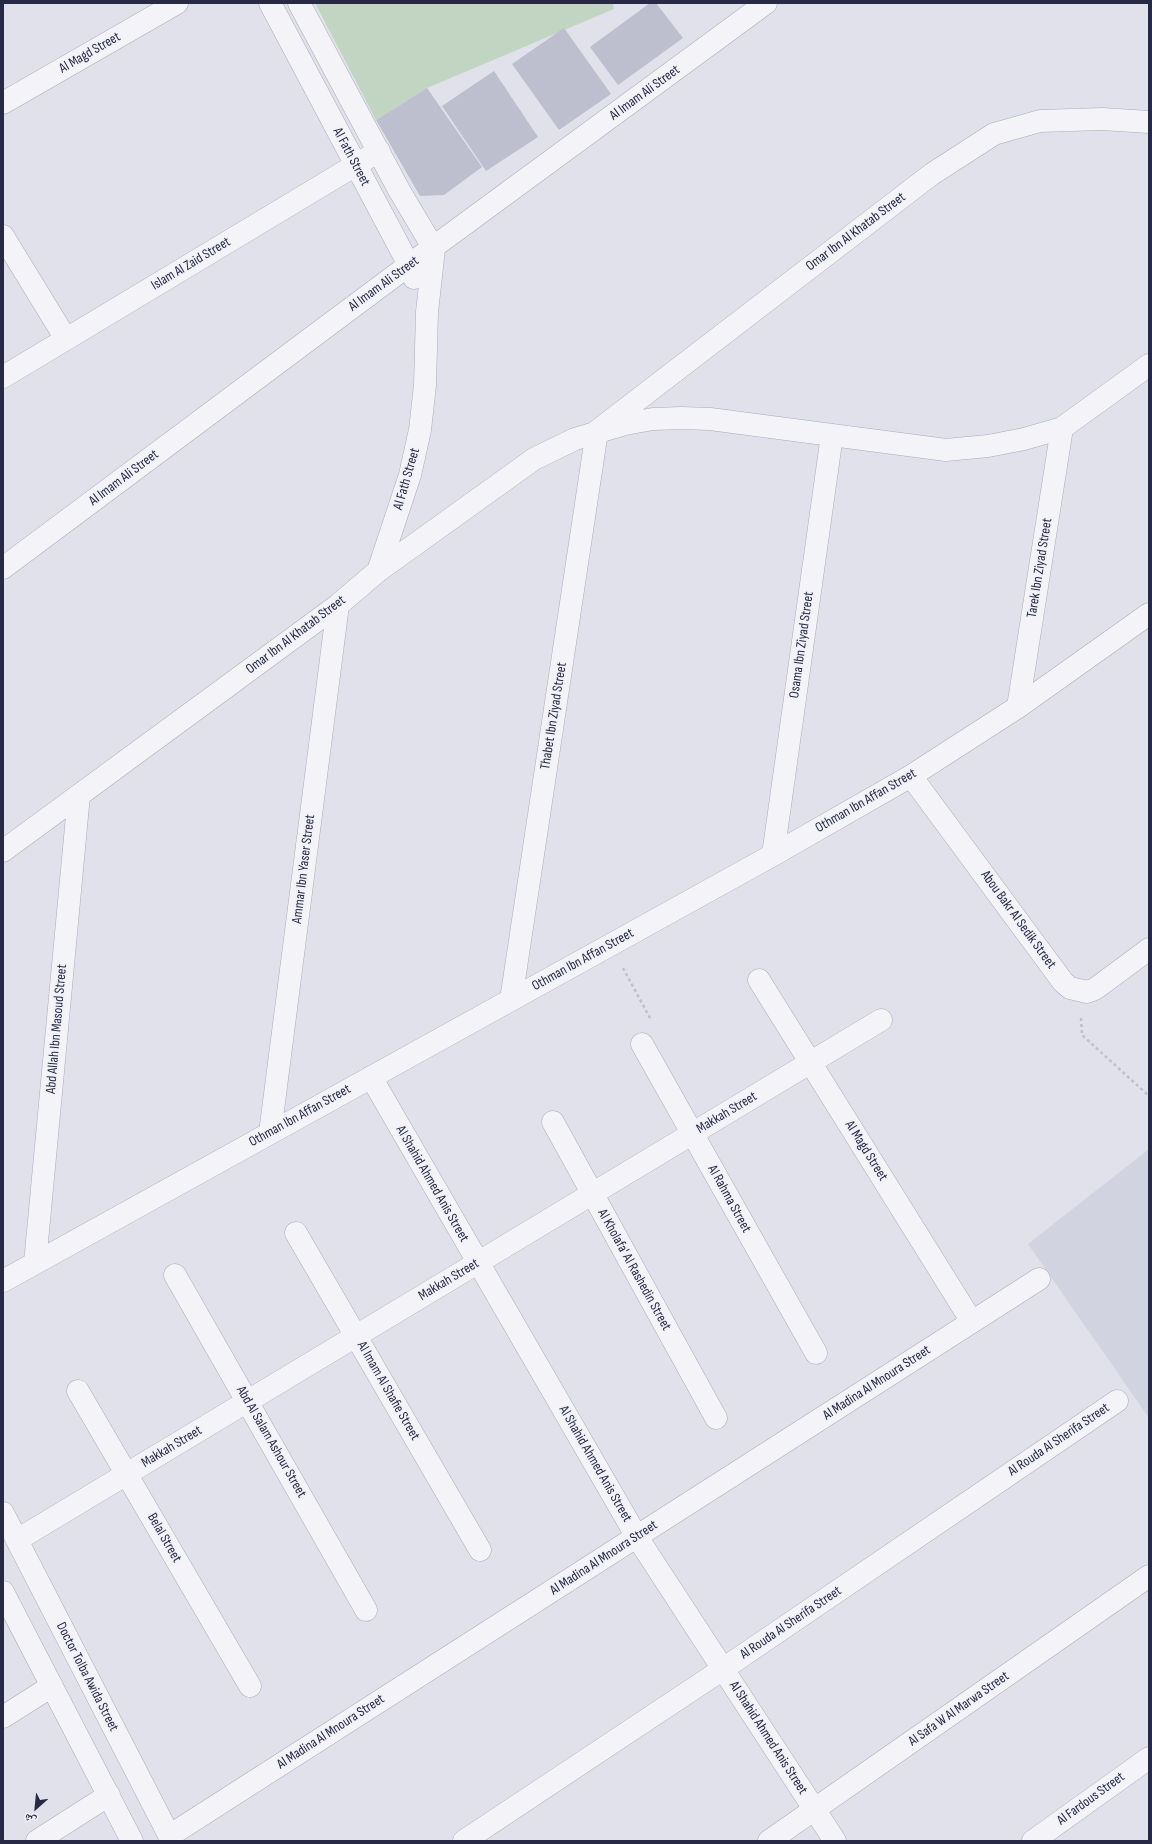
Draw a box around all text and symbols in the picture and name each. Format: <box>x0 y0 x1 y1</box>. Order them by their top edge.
street label: Al Magd Street <box>56 29 124 77</box>
street label: Al Imam Ali Street <box>607 62 683 124</box>
street label: Al Fath Street <box>329 125 373 189</box>
street label: Omar Ibn Al Khatab Street <box>803 189 909 275</box>
street label: Islam Al Zaid Street <box>148 234 234 294</box>
street label: Al Imam Ali Street <box>346 253 422 315</box>
street label: Al Imam Ali Street <box>86 446 162 510</box>
street label: Al Fath Street <box>390 446 424 512</box>
street label: Tarek Ibn Ziyad Street <box>1024 517 1056 619</box>
street label: Osama Ibn Ziyad Street <box>786 591 818 699</box>
street label: Omar Ibn Al Khatab Street <box>243 592 349 678</box>
street label: Thabet Ibn Ziyad Street <box>537 661 571 771</box>
street label: Othman Ibn Affan Street <box>813 765 919 837</box>
street label: Ammar Ibn Yaser Street <box>289 813 319 925</box>
street label: Abou Bakr Al Sedik Street <box>977 868 1059 972</box>
street label: Othman Ibn Affan Street <box>529 925 637 995</box>
street label: Abd Allah Ibn Masoud Street <box>43 964 71 1094</box>
street label: Othman Ibn Affan Street <box>246 1081 354 1151</box>
street label: Makkah Street <box>694 1088 760 1138</box>
street label: Al Magd Street <box>841 1118 891 1184</box>
street label: Al Shahid Ahmed Anis Street <box>392 1123 472 1245</box>
street label: Al Rahma Street <box>704 1162 754 1236</box>
street label: Al Kholafa' Al Rashedin Street <box>594 1206 674 1334</box>
street label: Makkah Street <box>416 1255 482 1305</box>
street label: Al Imam Al Shafie Street <box>353 1339 423 1443</box>
street label: Al Madina Al Mnoura Street <box>820 1342 934 1424</box>
street label: Abd Al Salam Ashour Street <box>232 1383 310 1501</box>
street label: Al Rouda Al Sherifa Street <box>1005 1400 1113 1480</box>
street label: Al Shahid Ahmed Anis Street <box>555 1403 635 1525</box>
street label: Makkah Street <box>139 1422 205 1472</box>
street label: Belal Street <box>143 1510 185 1566</box>
street label: Al Madina Al Mnoura Street <box>547 1517 661 1599</box>
street label: Al Rouda Al Sherifa Street <box>737 1583 845 1663</box>
street label: Doctor Tolba Awida Street <box>52 1620 122 1734</box>
street label: Al Safa W Al Marwa Street <box>905 1668 1013 1750</box>
street label: Al Shahid Ahmed Anis Street <box>725 1678 811 1798</box>
street label: Al Madina Al Mnoura Street <box>274 1691 388 1773</box>
street label: Al Fardous Street <box>1054 1769 1128 1829</box>
north arrow <box>16 1788 56 1828</box>
text: ش <box>22 1811 38 1828</box>

